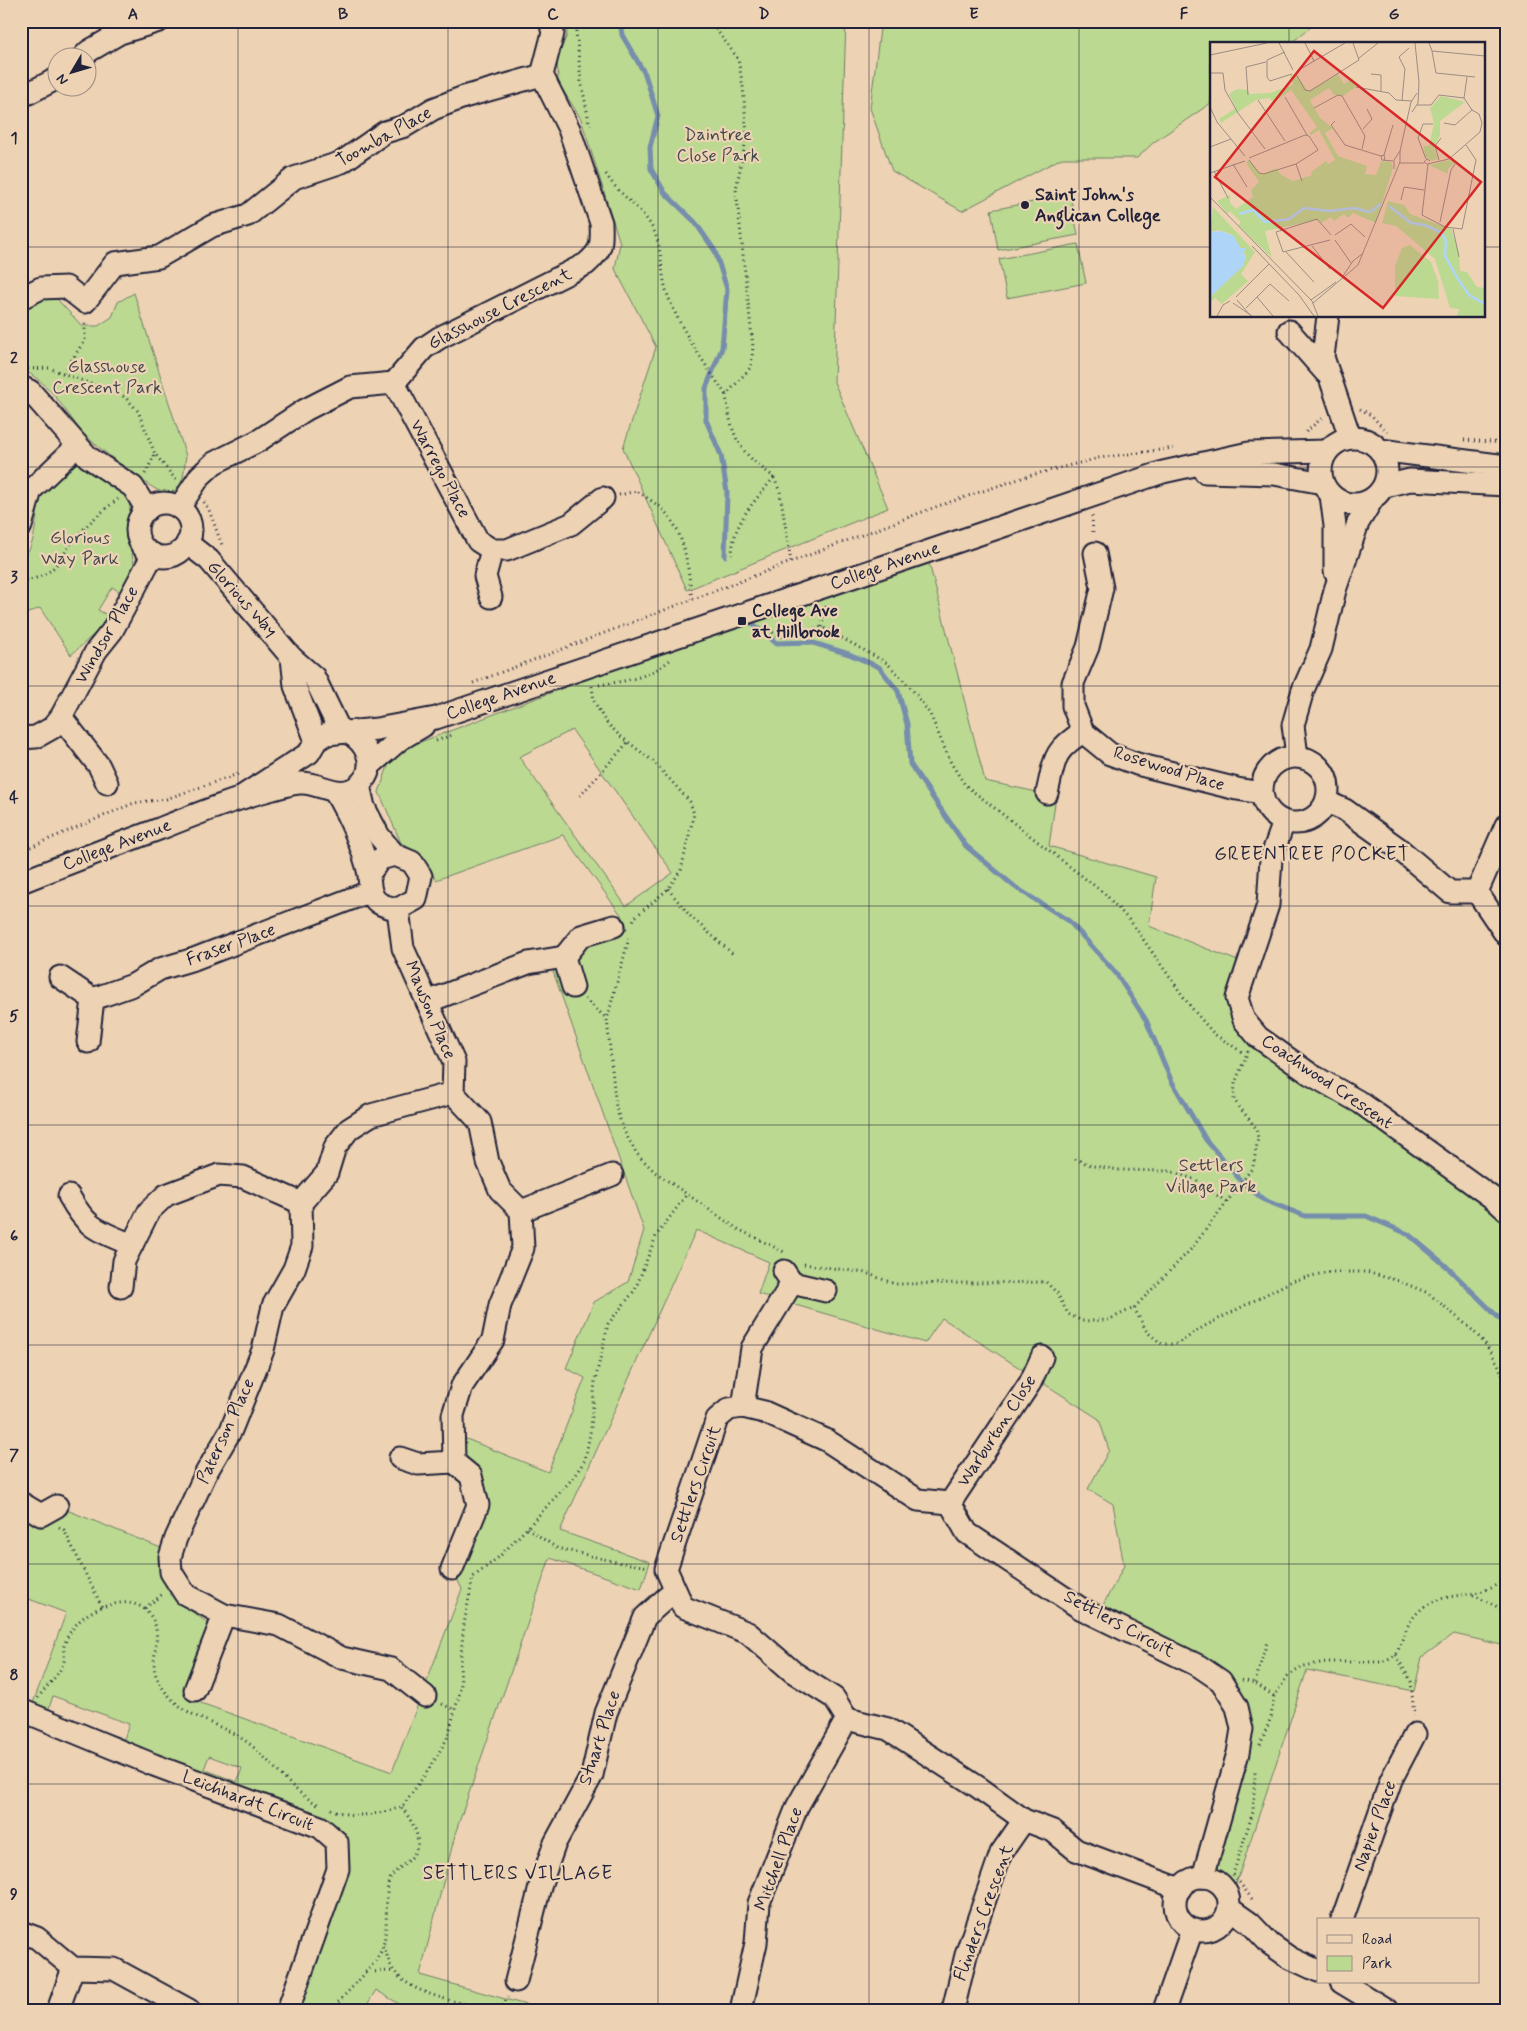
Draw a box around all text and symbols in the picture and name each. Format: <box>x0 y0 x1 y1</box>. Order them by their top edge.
text: A <box>128 4 138 25</box>
text: B <box>338 4 348 25</box>
text: C <box>547 4 559 25</box>
text: D <box>758 4 770 25</box>
text: E <box>969 4 979 25</box>
text: F <box>1180 4 1189 25</box>
text: G <box>1389 4 1400 25</box>
inset map <box>1210 42 1484 318</box>
north arrow <box>48 48 98 98</box>
text: N <box>53 70 73 89</box>
street label: Toomba Place <box>332 101 436 173</box>
park label: Daintree Close Park <box>677 123 760 168</box>
text: 1 <box>10 128 18 149</box>
place label: Saint John's Anglican College <box>1035 183 1161 230</box>
marker: Saint John's Anglican College <box>1019 199 1031 211</box>
street label: Glasshouse Crescent <box>424 262 576 356</box>
text: 2 <box>10 348 18 369</box>
park label: Glasshouse Crescent Park <box>52 355 162 400</box>
street label: Warrego Place <box>404 416 476 522</box>
park label: Glorious Way Park <box>41 526 119 571</box>
street label: College Avenue <box>827 536 943 596</box>
street label: Glorious Way <box>201 556 283 642</box>
text: 3 <box>10 567 18 588</box>
street label: Windsor Place <box>69 582 145 688</box>
place label: College Ave at Hillbrook <box>752 599 840 644</box>
marker: College Ave at Hillbrook <box>736 615 748 627</box>
street label: College Avenue <box>443 666 559 726</box>
street label: Rosewood Place <box>1111 741 1227 797</box>
text: 4 <box>9 787 19 808</box>
street label: College Avenue <box>59 813 175 877</box>
district label: GREENTREE POCKET <box>1214 842 1410 867</box>
street label: Fraser Place <box>183 918 279 972</box>
street label: Mawson Place <box>399 957 461 1063</box>
text: 5 <box>9 1006 19 1027</box>
street label: Coachwood Crescent <box>1256 1029 1398 1135</box>
park label: Settlers Village Park <box>1166 1154 1256 1199</box>
text: 6 <box>10 1226 18 1247</box>
street label: Warburton Close <box>952 1370 1042 1492</box>
street label: Paterson Place <box>191 1374 261 1488</box>
street label: Settlers Circuit <box>665 1422 727 1546</box>
text: 7 <box>9 1445 19 1466</box>
street label: Settlers Circuit <box>1059 1585 1179 1663</box>
text: 8 <box>9 1665 19 1686</box>
street label: Stuart Place <box>573 1688 627 1788</box>
street label: Leichhardt Circuit <box>179 1765 317 1837</box>
street label: Napier Place <box>1348 1777 1402 1875</box>
street label: Mitchell Place <box>749 1804 809 1914</box>
street label: Flinders Crescent <box>948 1841 1020 1984</box>
district label: SETTLERS VILLAGE <box>423 1861 613 1886</box>
text: 9 <box>10 1884 18 1905</box>
legend <box>1317 1918 1480 1984</box>
text: Road <box>1362 1930 1392 1950</box>
text: Park <box>1362 1954 1392 1974</box>

